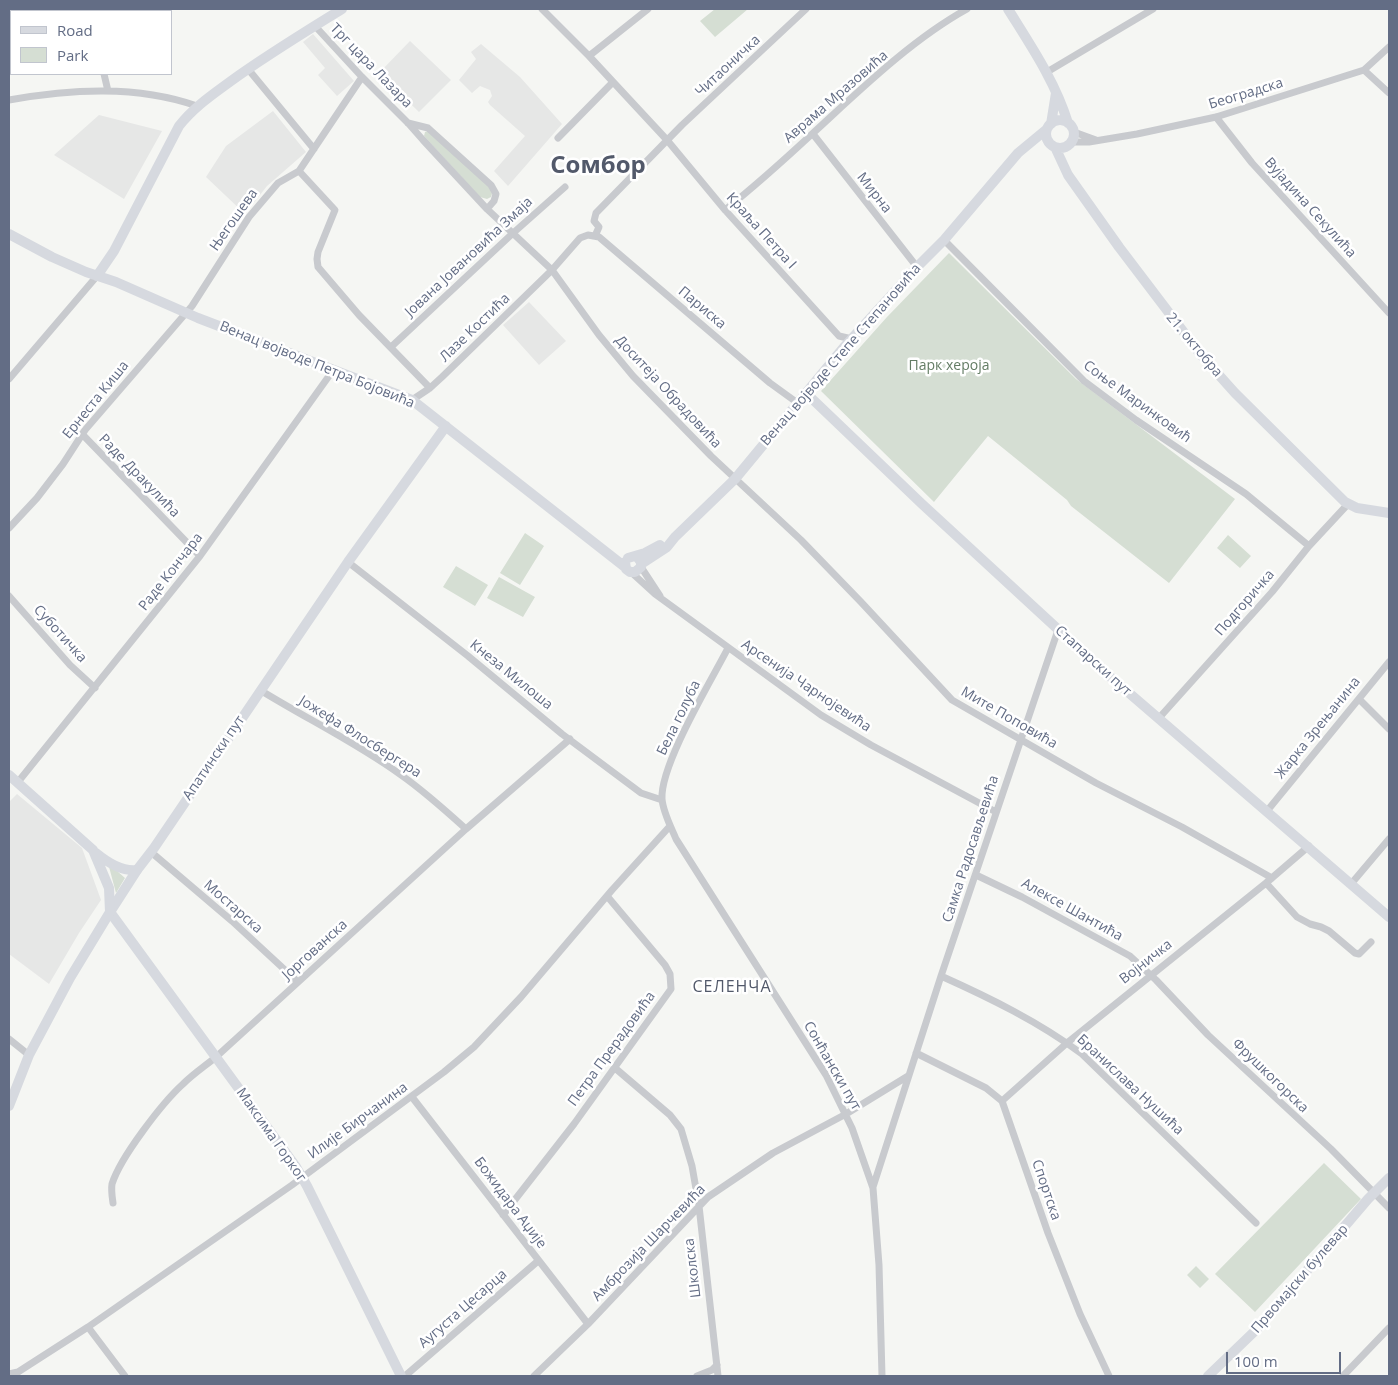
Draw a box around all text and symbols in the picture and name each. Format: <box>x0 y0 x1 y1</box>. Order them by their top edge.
legend <box>10 10 172 75</box>
text: Road <box>57 20 93 40</box>
street label: Трг цара Лазара <box>326 20 416 112</box>
street label: Читаоничка <box>692 32 764 100</box>
text: Park <box>57 45 88 65</box>
street label: Аврама Мразовића <box>781 47 891 147</box>
street label: Београдска <box>1207 75 1285 113</box>
district label: Сомбор <box>550 152 646 180</box>
street label: Вујадина Секулића <box>1261 155 1359 261</box>
street label: Мирна <box>853 169 895 217</box>
street label: Његошева <box>207 186 261 254</box>
street label: Краља Петра I <box>722 189 800 273</box>
street label: Јована Јовановића Змаја <box>402 194 536 320</box>
street label: Венац војводе Степе Степановића <box>757 261 925 449</box>
street label: Париска <box>675 283 729 333</box>
street label: Лазе Костића <box>436 290 514 366</box>
street label: 21. октобра <box>1162 309 1226 381</box>
street label: Венац војводе Петра Бојовића <box>217 318 417 412</box>
street label: Доситеја Обрадовића <box>611 332 725 452</box>
street label: Соње Маринковић <box>1080 357 1194 447</box>
street label: Ернеста Киша <box>59 358 133 442</box>
park label: Парк хероја <box>909 358 989 374</box>
street label: Раде Дракулића <box>95 431 183 521</box>
street label: Раде Кончара <box>135 530 207 614</box>
street label: Подгоричка <box>1212 567 1278 639</box>
street label: Суботичка <box>30 602 90 666</box>
street label: Стапарски пут <box>1051 622 1135 700</box>
street label: Арсенија Чарнојевића <box>738 636 874 736</box>
street label: Кнеза Милоша <box>466 637 556 713</box>
street label: Жарка Зрењанина <box>1272 674 1364 782</box>
street label: Бела голуба <box>654 678 704 758</box>
street label: Мите Поповића <box>958 684 1060 752</box>
street label: Јожефа Флосбергера <box>296 693 424 781</box>
street label: Апатински пут <box>180 713 248 803</box>
street label: Самка Радосављевића <box>939 773 1003 925</box>
street label: Алексе Шантића <box>1018 875 1126 945</box>
street label: Мостарска <box>200 877 266 937</box>
street label: Јоргованска <box>279 916 351 984</box>
street label: Војничка <box>1116 936 1176 988</box>
district label: СЕЛЕНЧА <box>692 977 772 997</box>
street label: Петра Прерадовића <box>565 988 659 1110</box>
street label: Сонћански пут <box>800 1018 864 1114</box>
street label: Бранислава Нушића <box>1073 1031 1187 1139</box>
street label: Фрушкогорска <box>1228 1035 1312 1117</box>
street label: Илије Бирчанина <box>305 1079 411 1163</box>
street label: Максима Горког <box>232 1085 310 1185</box>
street label: Божидара Аџије <box>470 1154 550 1252</box>
street label: Спортска <box>1028 1158 1064 1222</box>
street label: Амброзија Шарчевића <box>589 1181 709 1305</box>
street label: Првомајски булевар <box>1248 1221 1352 1337</box>
street label: Школска <box>681 1237 705 1299</box>
street label: Аугуста Цесарца <box>415 1266 511 1352</box>
scale bar <box>1228 1342 1343 1374</box>
text: 100 m <box>1234 1351 1278 1371</box>

